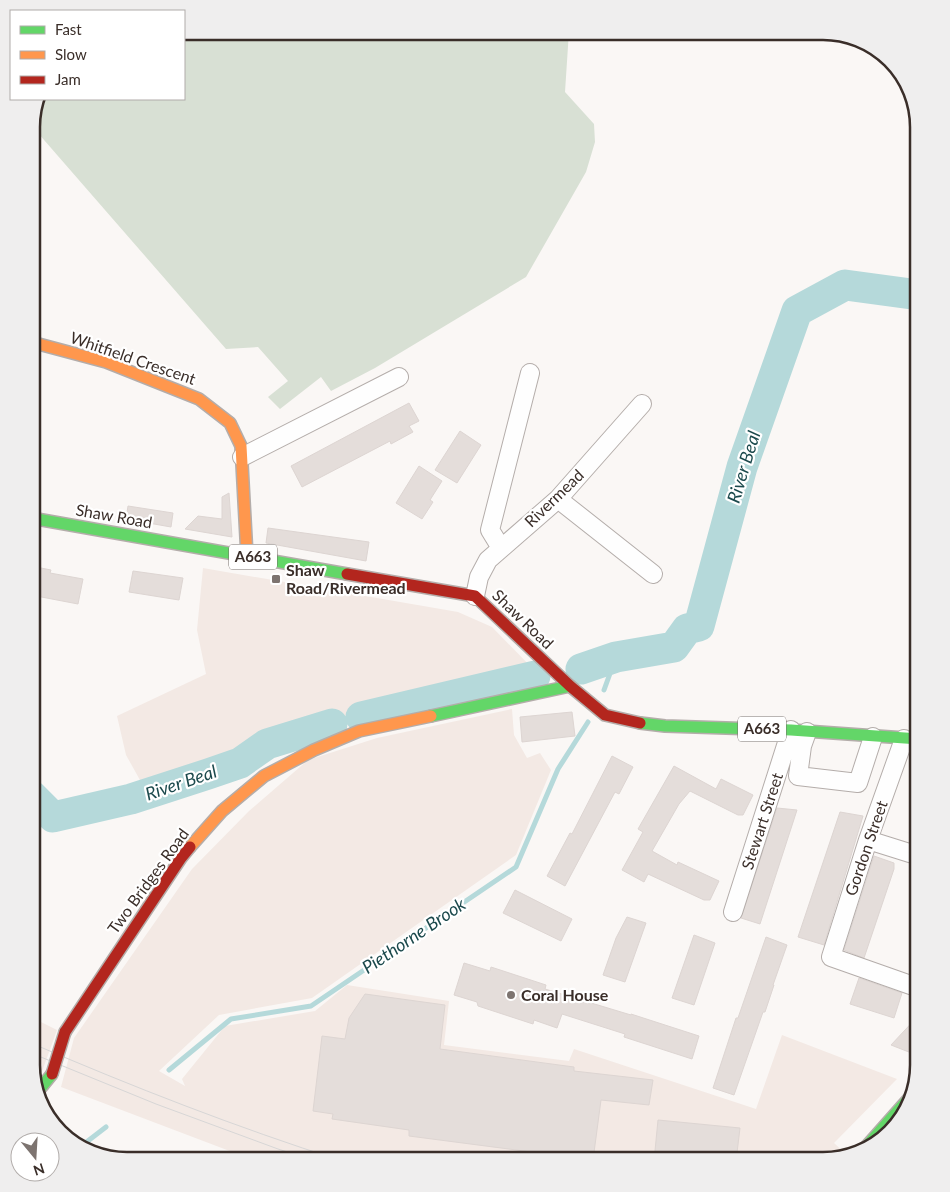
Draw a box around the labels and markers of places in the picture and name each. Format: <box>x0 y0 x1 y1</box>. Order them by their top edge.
place label: Shaw Road/Rivermead <box>286 560 406 597</box>
marker: Shaw Road/Rivermead <box>270 573 282 585</box>
place label: Coral House <box>521 985 609 1004</box>
marker: Coral House <box>505 989 517 1001</box>

